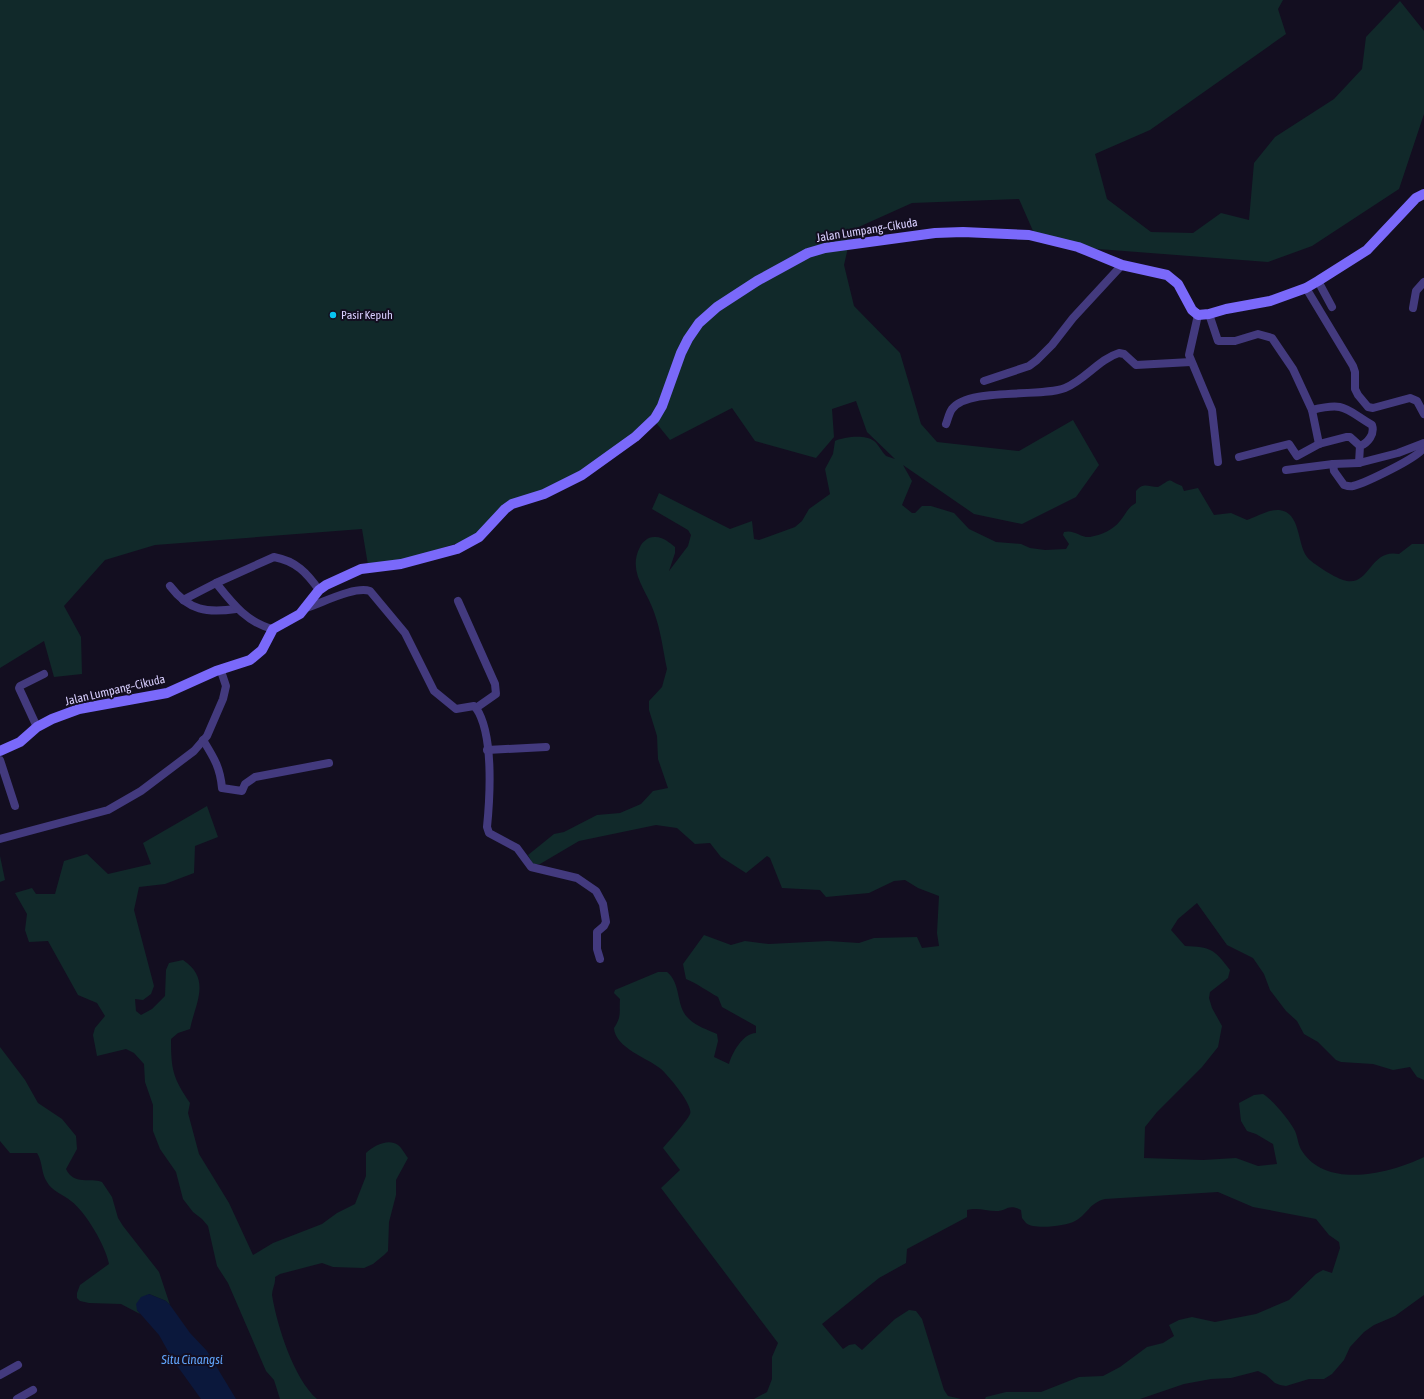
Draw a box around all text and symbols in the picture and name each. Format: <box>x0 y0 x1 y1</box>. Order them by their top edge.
street label: Jalan Lumpang–Cikuda <box>815 215 919 245</box>
place label: Pasir Kepuh <box>341 308 393 322</box>
marker: Pasir Kepuh <box>328 310 338 320</box>
street label: Jalan Lumpang–Cikuda <box>64 672 166 708</box>
water label: Situ Cinangsi <box>160 1352 223 1367</box>

